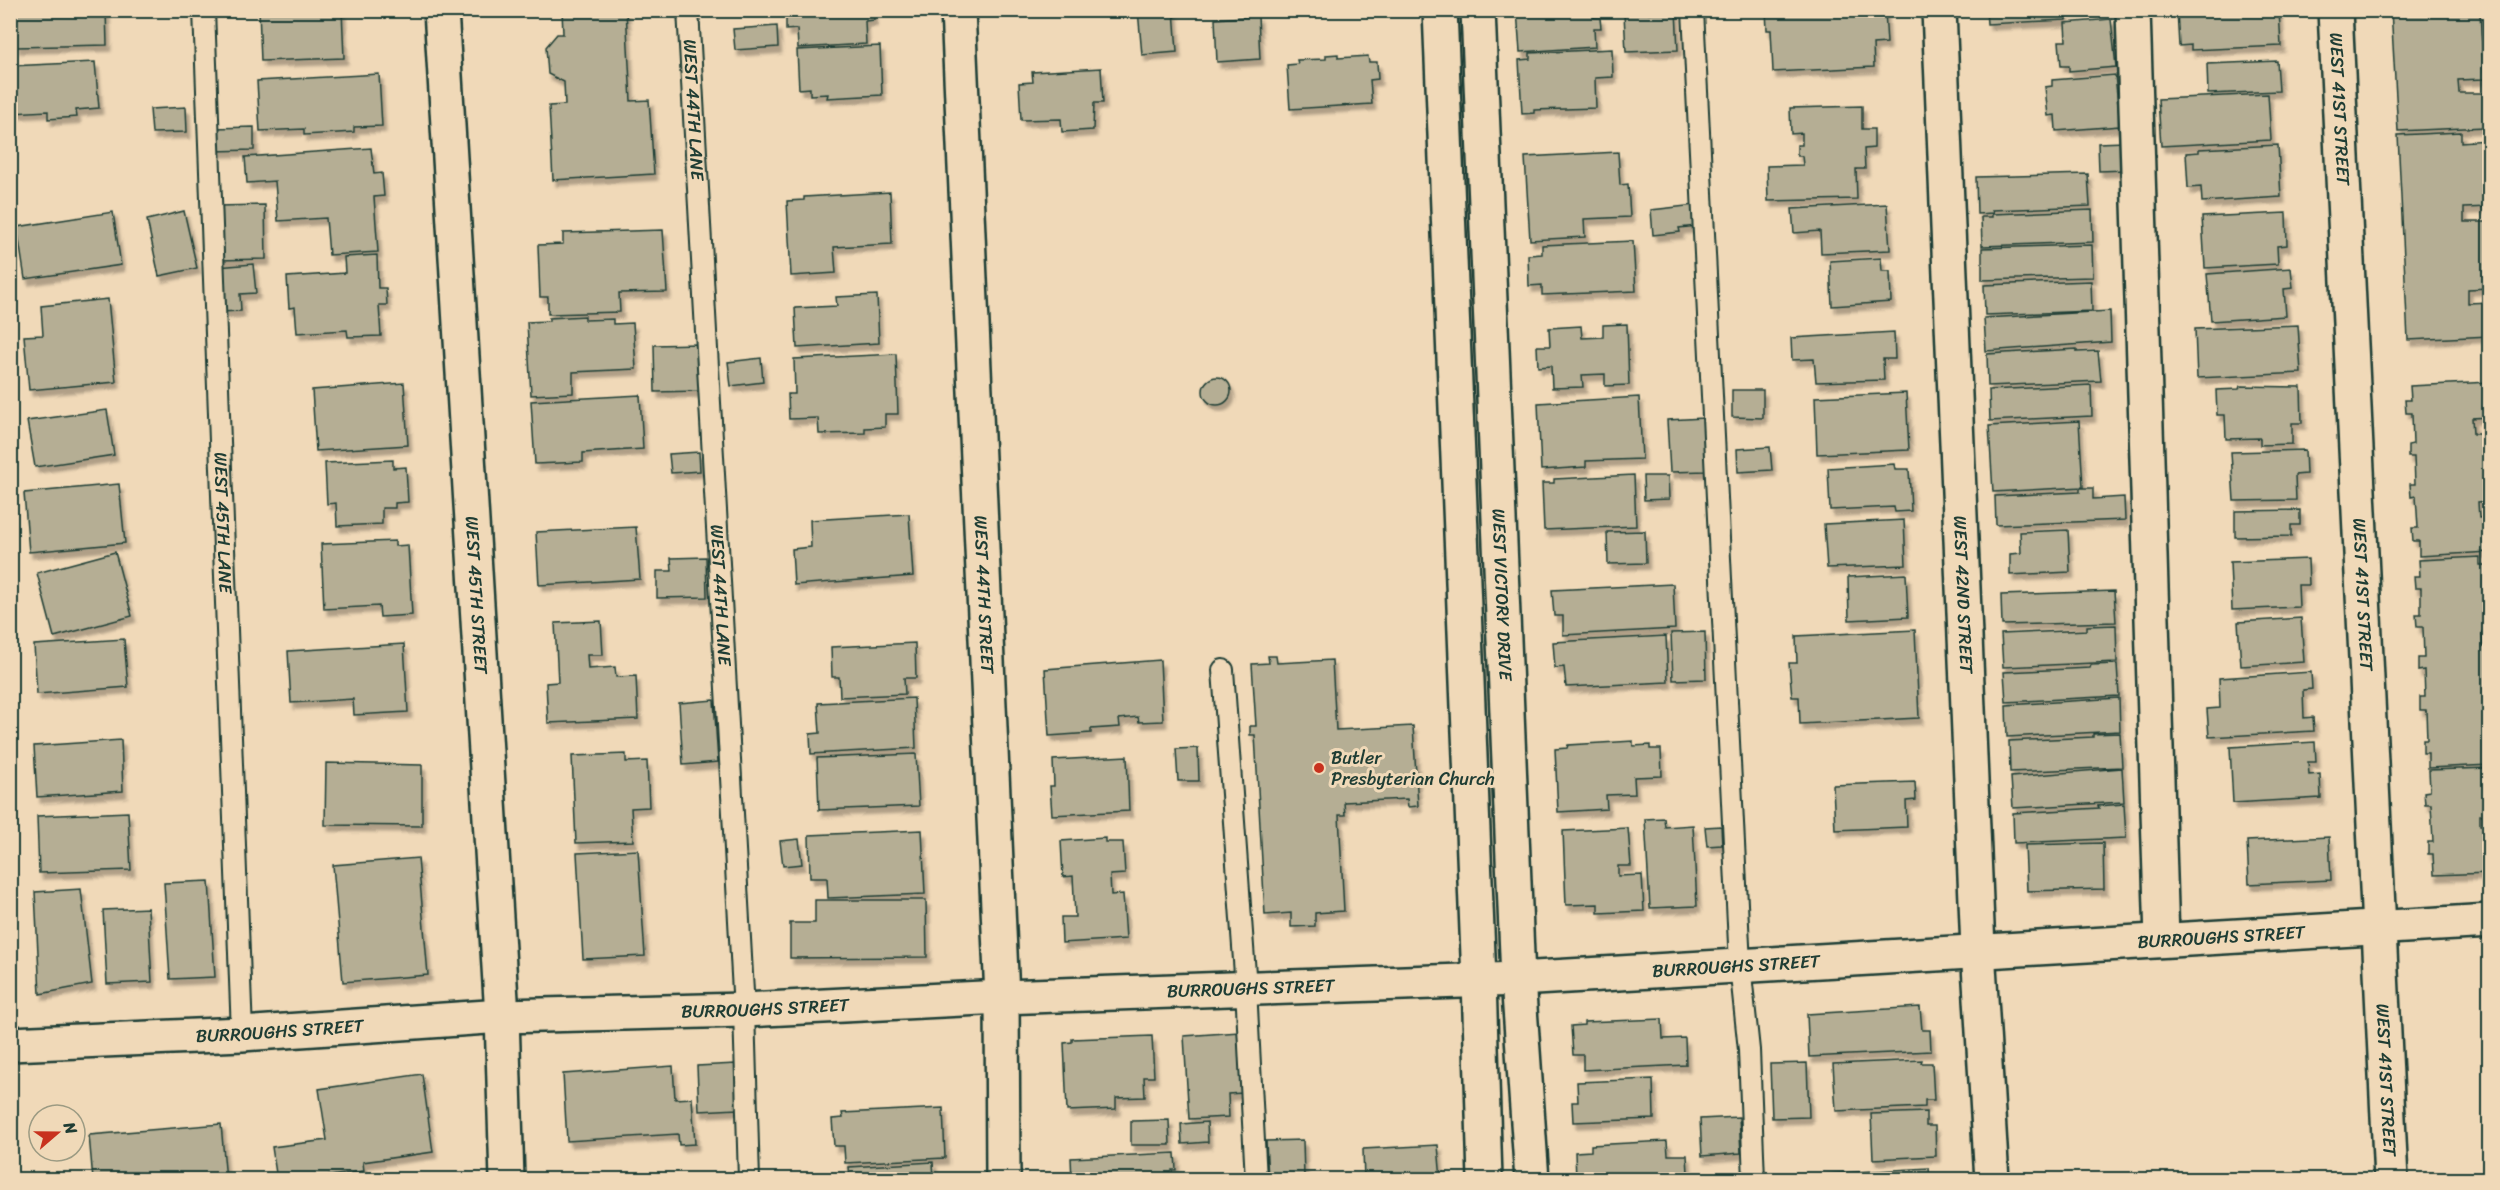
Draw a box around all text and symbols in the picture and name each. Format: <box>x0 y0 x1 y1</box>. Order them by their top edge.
street label: WEST 41ST STREET <box>2320 32 2359 187</box>
street label: WEST 44TH LANE <box>674 38 714 182</box>
street label: WEST 45TH LANE <box>204 452 242 595</box>
street label: WEST VICTORY DRIVE <box>1483 508 1522 682</box>
street label: WEST 45TH STREET <box>456 515 497 676</box>
street label: WEST 44TH STREET <box>965 515 1004 675</box>
street label: WEST 42ND STREET <box>1944 515 1983 675</box>
street label: WEST 41ST STREET <box>2343 517 2383 673</box>
street label: WEST 44TH LANE <box>701 524 741 668</box>
place label: Butler Presbyterian Church <box>1331 742 1495 795</box>
marker: Butler Presbyterian Church <box>1312 761 1326 775</box>
street label: BURROUGHS STREET <box>2136 916 2307 958</box>
street label: BURROUGHS STREET <box>1651 945 1822 987</box>
street label: BURROUGHS STREET <box>1166 969 1336 1007</box>
street label: BURROUGHS STREET <box>681 989 851 1028</box>
street label: WEST 41ST STREET <box>2367 1003 2406 1158</box>
street label: BURROUGHS STREET <box>195 1010 366 1052</box>
north arrow <box>27 1103 87 1163</box>
text: N <box>55 1117 86 1139</box>

